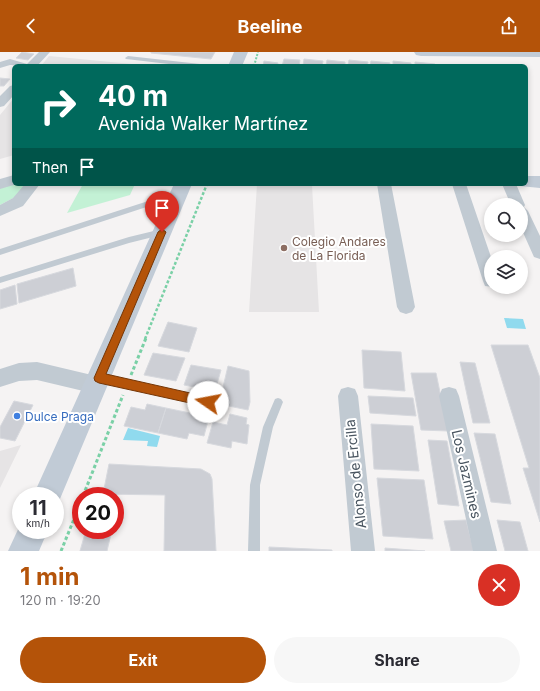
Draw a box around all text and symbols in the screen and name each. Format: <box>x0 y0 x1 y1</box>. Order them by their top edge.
icon: back <box>20 15 42 37</box>
icon: share <box>498 15 520 37</box>
text: Beeline <box>237 16 303 37</box>
text: 40 m <box>98 79 168 113</box>
icon: right <box>32 80 84 132</box>
text: Avenida Walker Martínez <box>98 113 308 134</box>
icon: arrive <box>76 156 98 178</box>
text: Then <box>32 158 68 177</box>
pin <box>145 191 179 232</box>
icon: arrive <box>151 197 173 219</box>
map controls <box>484 198 528 294</box>
button: search <box>484 198 528 242</box>
place label: Colegio Andares de La Florida <box>292 234 386 263</box>
marker: Colegio Andares de La Florida <box>279 243 289 253</box>
button: layers <box>484 250 528 294</box>
position arrow <box>187 381 229 423</box>
place label: Dulce Praga <box>25 409 94 424</box>
marker: Dulce Praga <box>12 411 22 421</box>
street label: Alonso de Ercilla <box>341 419 369 529</box>
street label: Los Jazmines <box>449 428 485 520</box>
speed limit sign: 20 <box>72 487 124 539</box>
text: 11 <box>29 496 47 520</box>
text: km/h <box>26 517 50 529</box>
text: 1 min <box>20 562 79 591</box>
button: close <box>478 564 520 606</box>
text: 120 m · 19:20 <box>20 592 101 608</box>
button: Exit <box>20 637 266 683</box>
button: Share <box>274 637 520 683</box>

